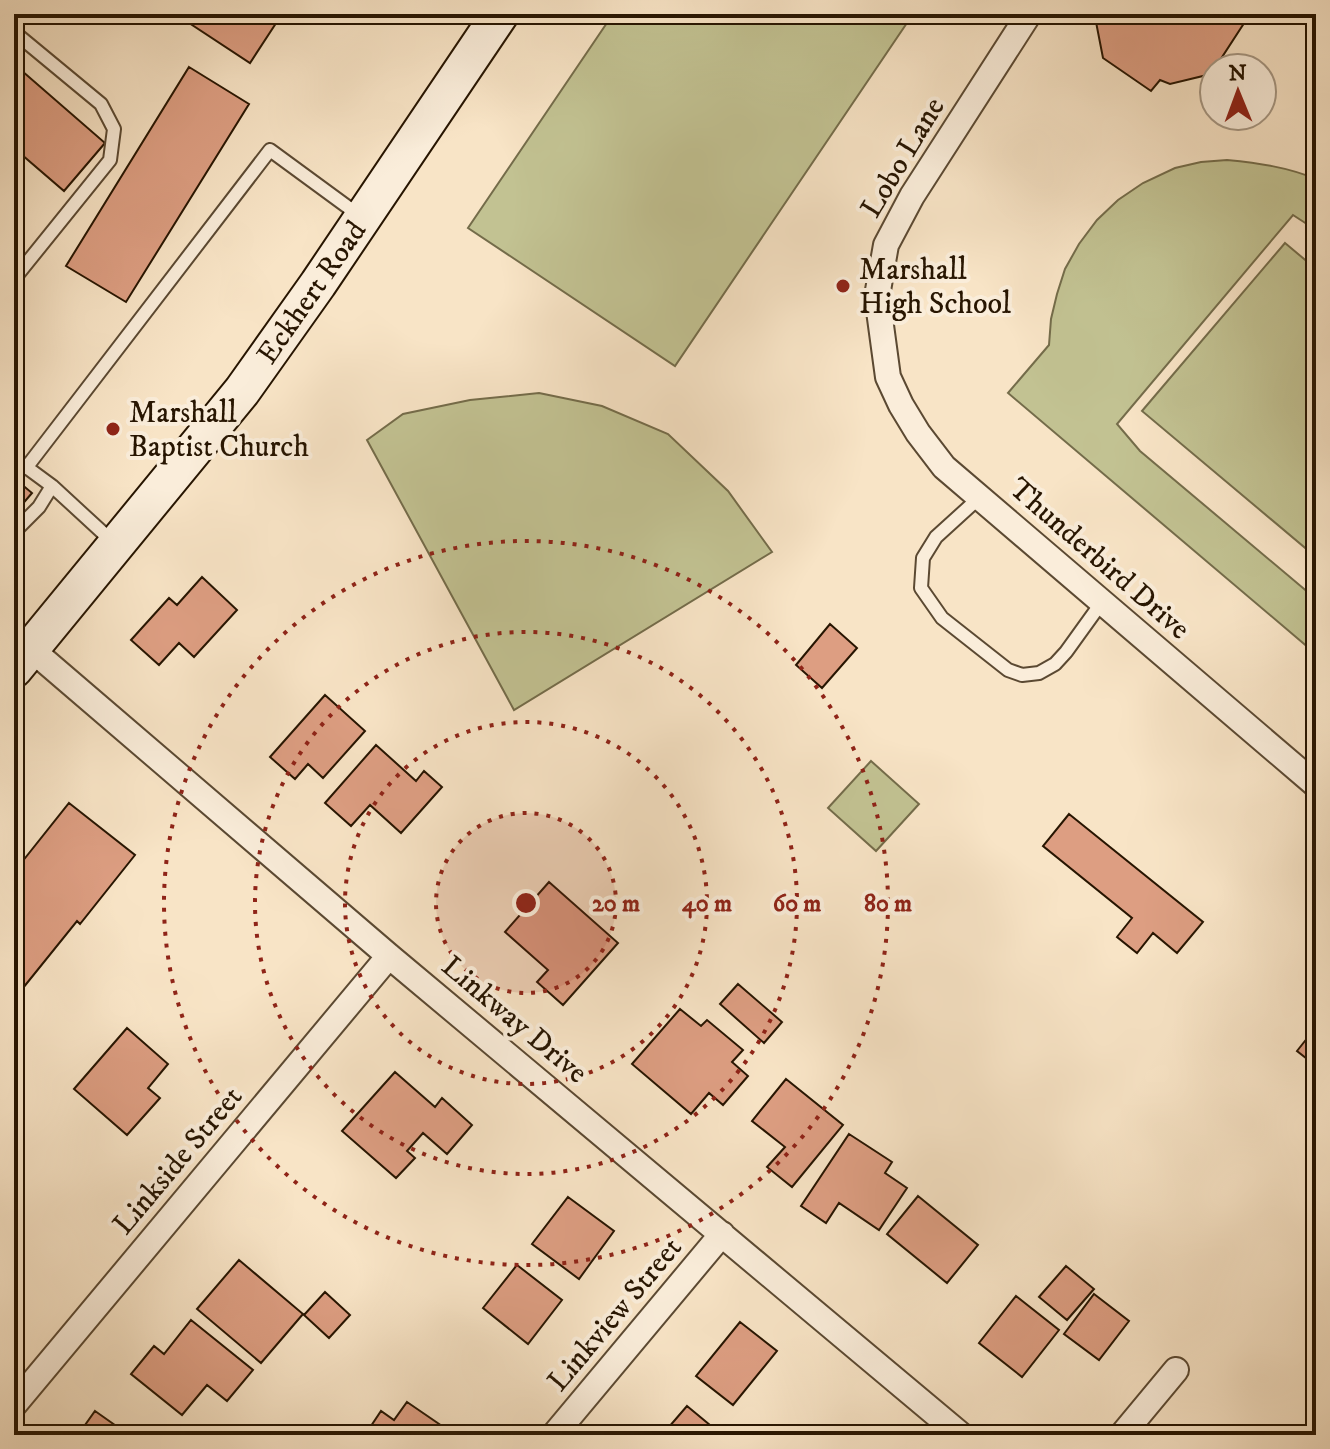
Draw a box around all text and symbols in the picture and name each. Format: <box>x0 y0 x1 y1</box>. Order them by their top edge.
north arrow <box>1198 52 1278 132</box>
text: N <box>1228 60 1247 87</box>
street label: Lobo Lane <box>853 91 954 225</box>
street label: Eckhert Road <box>249 214 375 372</box>
place label: Marshall High School <box>859 252 1011 323</box>
marker: Marshall High School <box>834 277 852 295</box>
place label: Marshall Baptist Church <box>129 395 309 466</box>
marker: Marshall Baptist Church <box>104 420 122 438</box>
street label: Thunderbird Drive <box>1001 470 1197 648</box>
centre of rings <box>512 889 540 917</box>
text: 20 m <box>592 889 640 919</box>
text: 40 m <box>682 889 732 919</box>
text: 60 m <box>773 889 821 919</box>
text: 80 m <box>864 889 912 919</box>
street label: Linkway Drive <box>434 948 595 1092</box>
street label: Linkside Street <box>105 1079 251 1243</box>
street label: Linkview Street <box>540 1230 690 1400</box>

